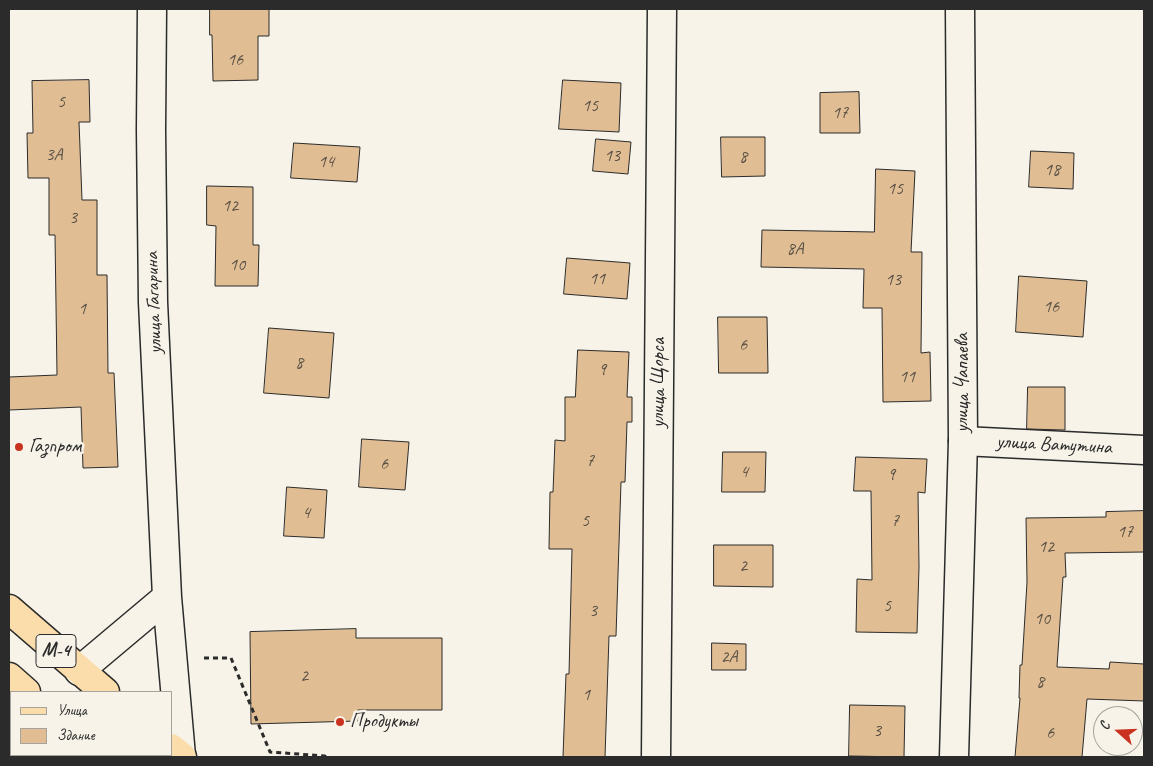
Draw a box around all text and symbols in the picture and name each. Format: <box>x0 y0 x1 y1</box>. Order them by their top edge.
house number: 16 <box>227 49 243 71</box>
house number: 5 <box>57 91 65 113</box>
house number: 15 <box>582 95 598 117</box>
house number: 17 <box>832 102 848 124</box>
house number: 3А <box>45 144 63 166</box>
house number: 13 <box>604 145 620 167</box>
house number: 8 <box>739 146 747 168</box>
house number: 14 <box>318 151 334 173</box>
house number: 18 <box>1044 159 1060 181</box>
house number: 15 <box>887 178 903 200</box>
house number: 12 <box>222 195 238 217</box>
house number: 3 <box>69 207 77 229</box>
house number: 8А <box>786 238 804 260</box>
street label: улица Гагарина <box>140 252 168 354</box>
house number: 10 <box>229 254 245 276</box>
house number: 11 <box>589 268 605 290</box>
house number: 13 <box>885 269 901 291</box>
house number: 16 <box>1043 296 1059 318</box>
house number: 1 <box>78 298 86 320</box>
street label: улица Чапаева <box>951 333 975 433</box>
house number: 6 <box>739 334 747 356</box>
street label: улица Щорса <box>647 338 671 428</box>
house number: 8 <box>295 352 303 374</box>
house number: 9 <box>598 359 606 381</box>
house number: 11 <box>899 366 915 388</box>
street label: улица Ватутина <box>996 430 1112 460</box>
place label: Газпром <box>29 435 81 459</box>
marker: Газпром <box>13 441 25 453</box>
house number: 7 <box>586 450 594 472</box>
house number: 6 <box>380 453 388 475</box>
house number: 4 <box>740 461 748 483</box>
house number: 9 <box>887 464 895 486</box>
house number: 4 <box>302 502 310 524</box>
house number: 5 <box>581 510 589 532</box>
house number: 7 <box>891 510 899 532</box>
house number: 17 <box>1117 521 1133 543</box>
house number: 12 <box>1038 536 1054 558</box>
house number: 2 <box>739 555 747 577</box>
house number: 5 <box>883 595 891 617</box>
house number: 3 <box>589 600 597 622</box>
house number: 10 <box>1034 608 1050 630</box>
road number: М-4 <box>36 634 76 668</box>
house number: 2А <box>720 646 738 668</box>
house number: 2 <box>300 665 308 687</box>
house number: 8 <box>1036 671 1044 693</box>
house number: 1 <box>582 684 590 706</box>
legend <box>10 691 172 756</box>
text: Улица <box>57 701 87 720</box>
north arrow <box>1093 706 1143 756</box>
place label: Продукты <box>350 710 418 734</box>
marker: Продукты <box>334 716 346 728</box>
house number: 3 <box>873 720 881 742</box>
text: С <box>1095 720 1114 732</box>
house number: 6 <box>1046 722 1054 744</box>
text: Здание <box>57 726 95 745</box>

